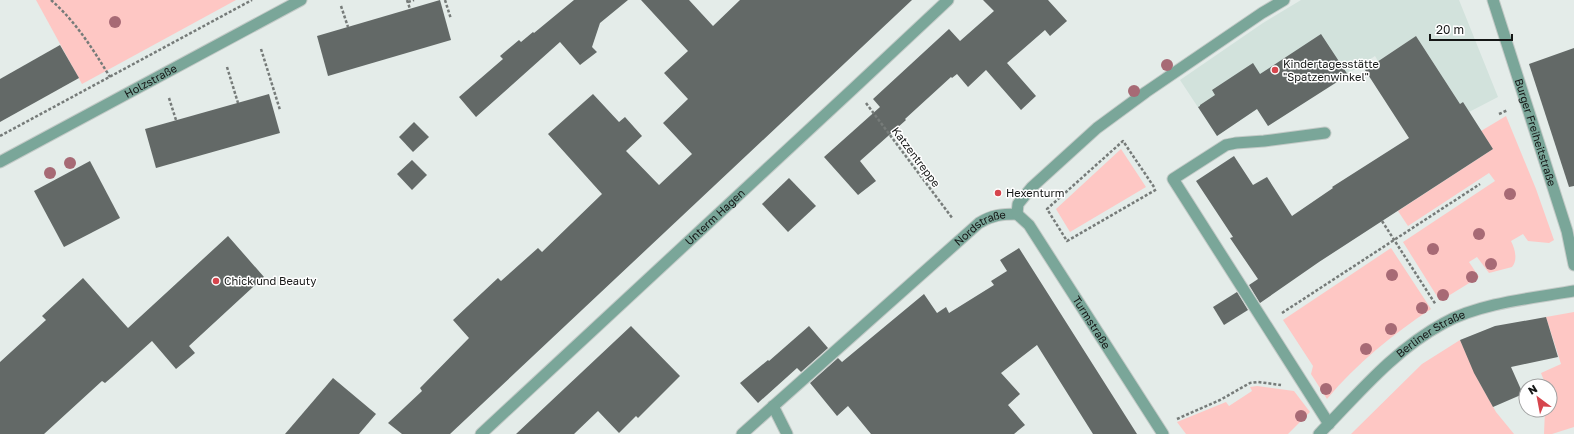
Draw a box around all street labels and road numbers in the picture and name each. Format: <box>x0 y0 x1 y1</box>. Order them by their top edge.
street label: Holzstraße <box>122 61 179 100</box>
street label: Burger Freiheitstraße <box>1513 77 1559 188</box>
street label: Katzentreppe <box>890 124 943 189</box>
street label: Unterm Hagen <box>682 186 747 248</box>
street label: Nordstraße <box>951 207 1006 248</box>
street label: Turmstraße <box>1070 293 1114 351</box>
street label: Berliner Straße <box>1393 307 1467 360</box>

